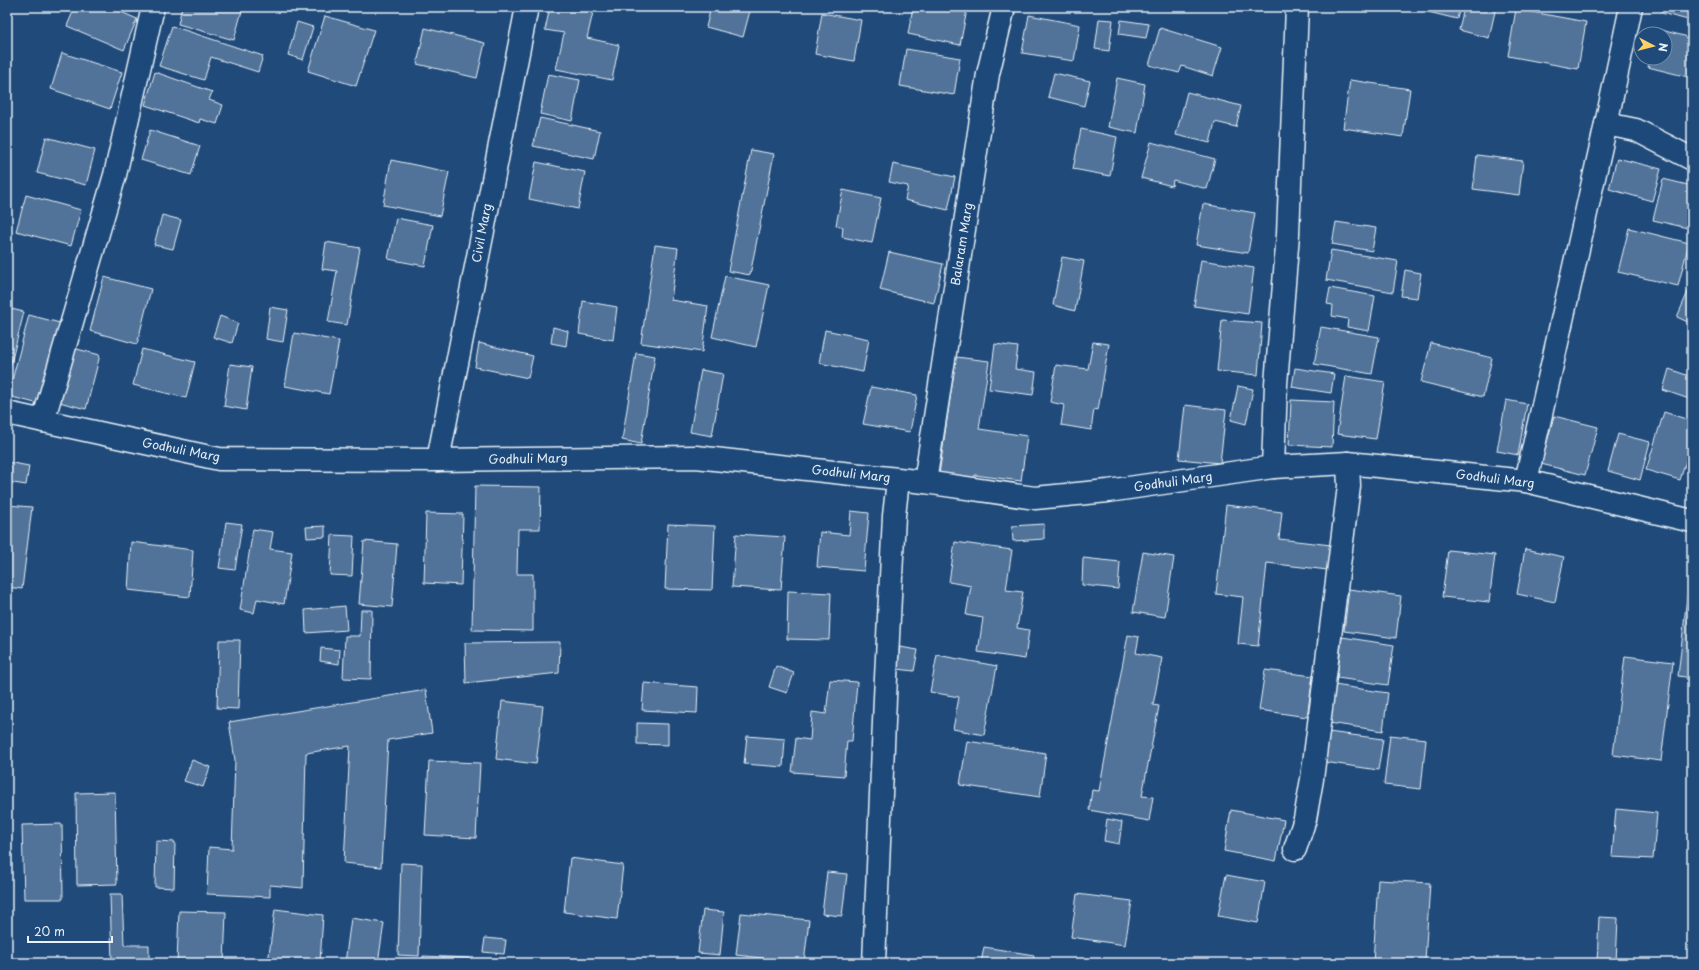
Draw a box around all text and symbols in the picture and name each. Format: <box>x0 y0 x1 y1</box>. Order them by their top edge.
north arrow <box>1633 26 1673 66</box>
text: N <box>1654 42 1672 53</box>
street label: Balaram Marg <box>946 201 976 287</box>
street label: Civil Marg <box>466 202 496 264</box>
street label: Godhuli Marg <box>141 433 222 465</box>
street label: Godhuli Marg <box>488 448 568 468</box>
street label: Godhuli Marg <box>811 460 891 486</box>
street label: Godhuli Marg <box>1455 464 1536 492</box>
street label: Godhuli Marg <box>1132 467 1213 495</box>
scale bar <box>28 918 112 944</box>
text: 20 m <box>34 922 65 940</box>

